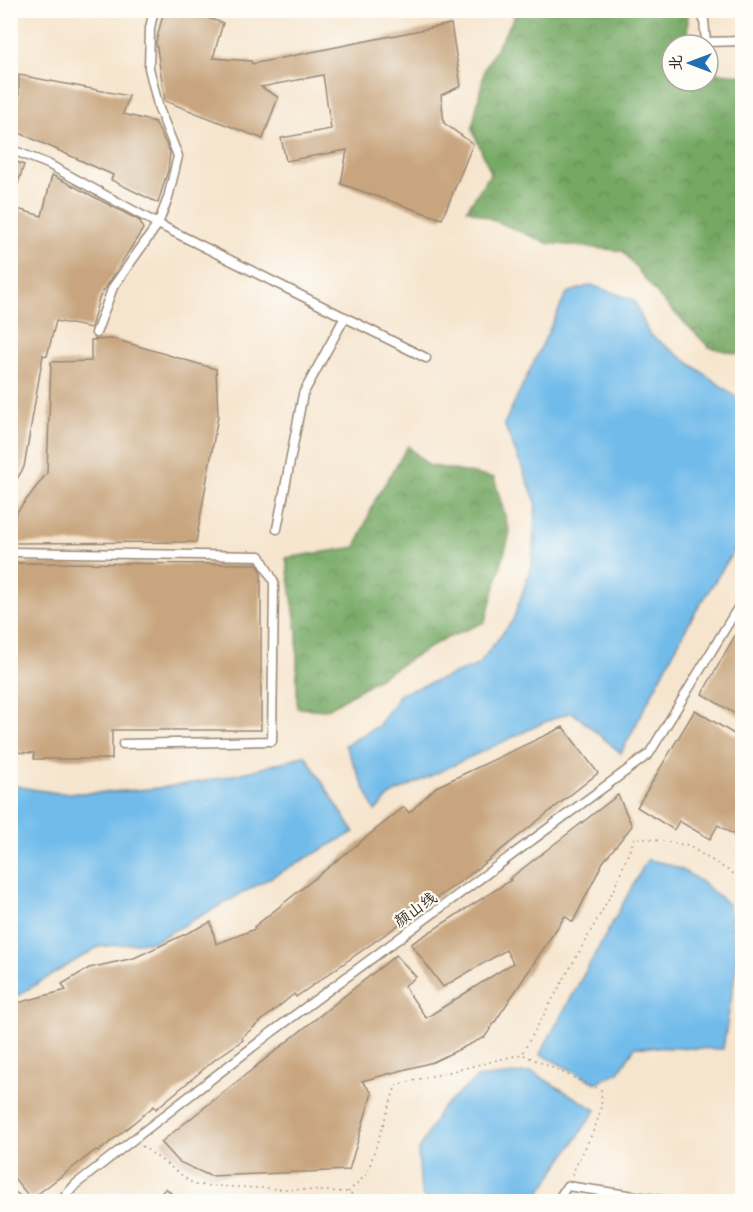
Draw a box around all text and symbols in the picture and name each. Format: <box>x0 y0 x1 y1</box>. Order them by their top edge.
north arrow <box>660 33 720 93</box>
text: 北 <box>664 55 686 71</box>
street label: 颜山线 <box>389 886 441 932</box>

